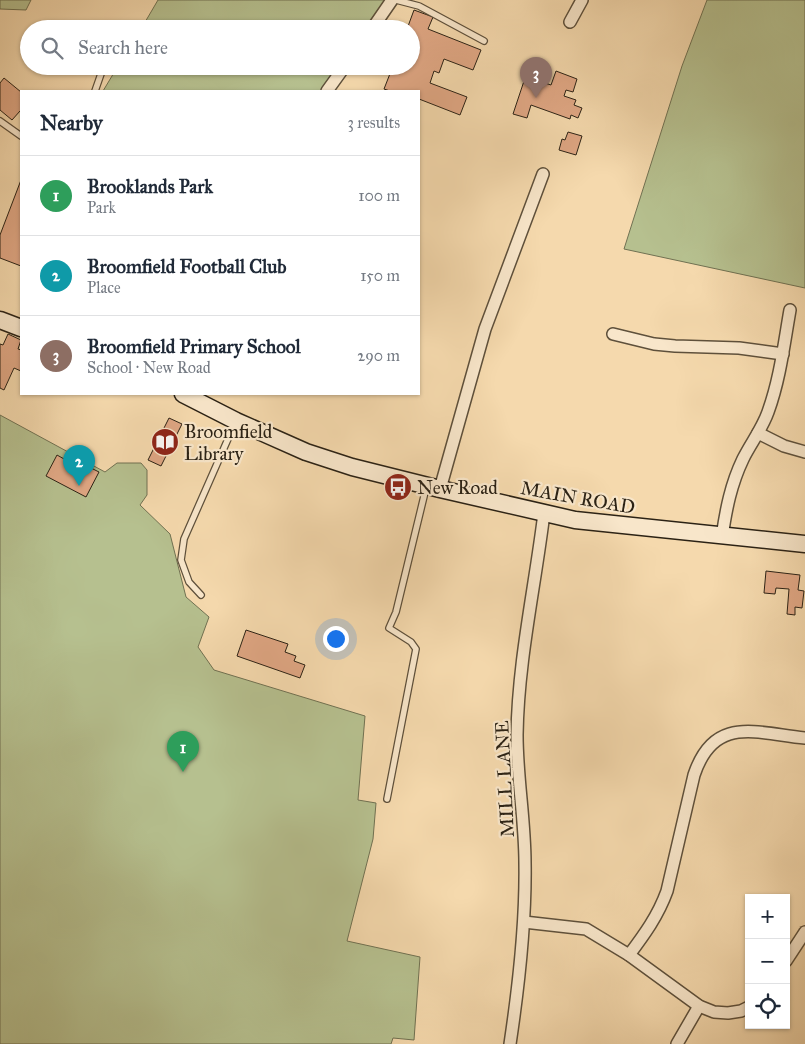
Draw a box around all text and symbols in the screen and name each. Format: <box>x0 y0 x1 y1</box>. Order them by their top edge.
search box <box>20 20 420 75</box>
icon: search <box>38 34 66 62</box>
text: Search here <box>78 36 168 59</box>
pin: 3 <box>520 57 552 98</box>
text: Nearby <box>40 110 103 136</box>
text: 3 results <box>347 113 400 132</box>
text: Brooklands Park <box>87 175 213 198</box>
text: 1 <box>53 186 59 205</box>
text: 100 m <box>358 186 400 205</box>
text: Park <box>87 198 116 217</box>
text: Broomfield Football Club <box>87 255 287 278</box>
text: 2 <box>52 266 60 285</box>
text: 150 m <box>360 266 400 285</box>
text: Place <box>87 278 121 297</box>
text: Broomfield Primary School <box>87 335 301 358</box>
text: 3 <box>53 346 59 365</box>
text: 290 m <box>357 346 400 365</box>
text: School · New Road <box>87 358 211 377</box>
place label: Broomfield Library <box>184 420 273 465</box>
library icon: Broomfield Library <box>150 427 180 457</box>
pin: 2 <box>63 445 95 486</box>
bus stop icon: New Road <box>383 472 413 502</box>
place label: New Road <box>417 476 498 499</box>
street label: MAIN ROAD <box>519 476 637 519</box>
your location <box>323 626 349 652</box>
street label: MILL LANE <box>490 720 519 838</box>
pin: 1 <box>167 731 199 772</box>
map controls <box>745 894 790 1029</box>
button: + <box>745 894 790 939</box>
button: − <box>745 939 790 984</box>
button: locate <box>745 984 790 1029</box>

